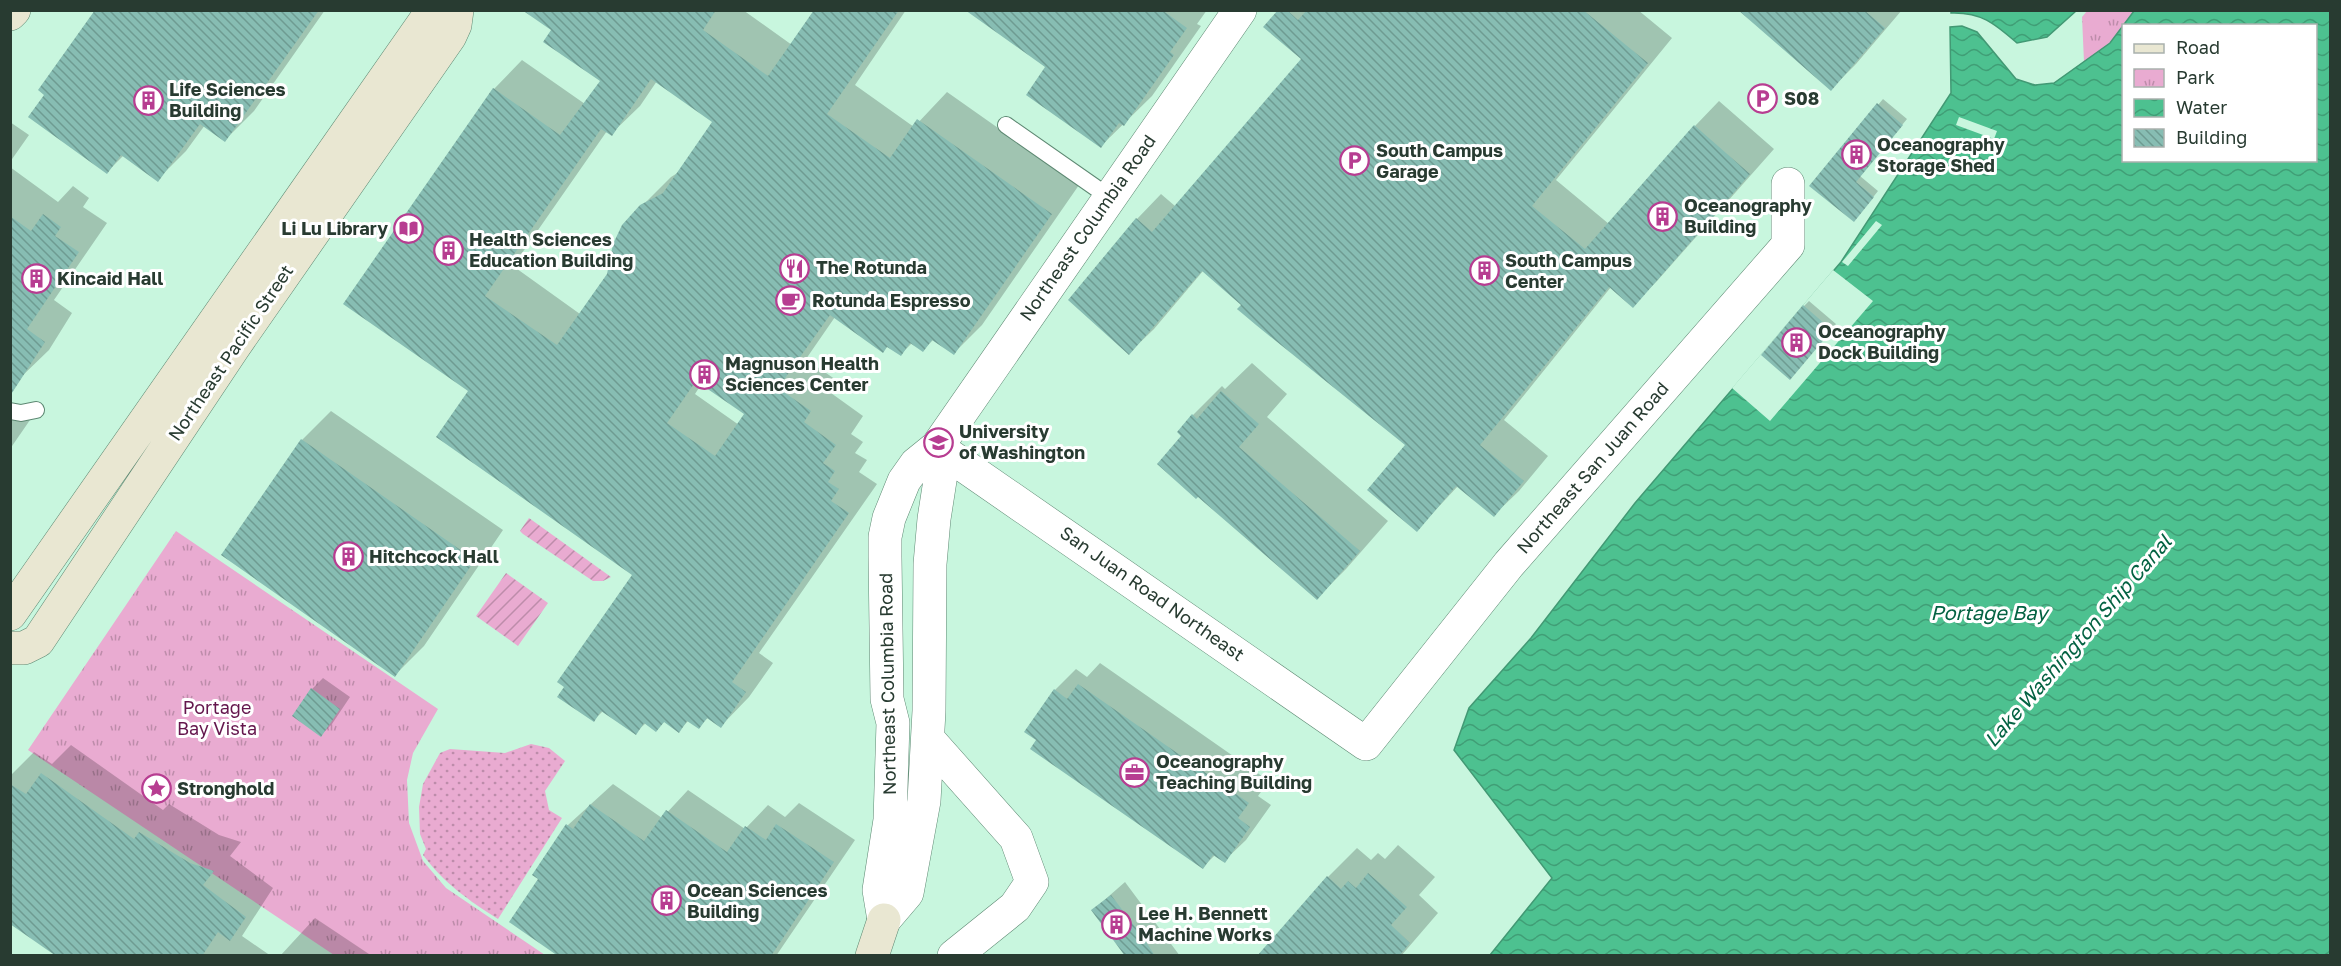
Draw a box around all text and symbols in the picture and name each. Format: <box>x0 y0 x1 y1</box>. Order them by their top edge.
legend <box>2122 24 2317 162</box>
text: Road <box>2176 36 2220 58</box>
text: Park <box>2176 66 2215 88</box>
place label: Life Sciences Building <box>169 78 286 121</box>
parking icon: S08 <box>1747 83 1779 115</box>
building icon: Life Sciences Building <box>132 84 164 116</box>
place label: S08 <box>1784 87 1819 109</box>
text: Water <box>2176 96 2227 118</box>
text: Building <box>2176 126 2247 148</box>
street label: Northeast Columbia Road <box>1014 130 1160 325</box>
place label: Oceanography Storage Shed <box>1877 133 2005 176</box>
place label: South Campus Garage <box>1376 139 1503 182</box>
building icon: Oceanography Storage Shed <box>1840 139 1872 171</box>
parking icon: South Campus Garage <box>1339 145 1371 177</box>
place label: Oceanography Building <box>1684 194 1812 237</box>
building icon: Oceanography Building <box>1647 200 1679 232</box>
library icon: Li Lu Library <box>393 213 425 245</box>
place label: Li Lu Library <box>281 217 388 239</box>
place label: Health Sciences Education Building <box>469 228 633 271</box>
building icon: Health Sciences Education Building <box>432 234 464 266</box>
place label: South Campus Center <box>1505 249 1632 292</box>
restaurant icon: The Rotunda <box>779 252 811 284</box>
building icon: South Campus Center <box>1468 255 1500 287</box>
place label: The Rotunda <box>816 256 927 278</box>
street label: Northeast Pacific Street <box>163 260 297 445</box>
building icon: Kincaid Hall <box>20 263 52 295</box>
place label: Kincaid Hall <box>57 267 163 289</box>
cafe icon: Rotunda Espresso <box>775 285 807 317</box>
place label: Rotunda Espresso <box>812 289 971 311</box>
place label: Oceanography Dock Building <box>1818 320 1946 363</box>
building icon: Oceanography Dock Building <box>1781 326 1813 358</box>
place label: Magnuson Health Sciences Center <box>725 352 879 395</box>
building icon: Magnuson Health Sciences Center <box>688 358 720 390</box>
street label: Northeast San Juan Road <box>1512 377 1673 558</box>
place label: University of Washington <box>959 420 1085 463</box>
school or university icon: University of Washington <box>922 426 954 458</box>
street label: San Juan Road Northeast <box>1056 521 1249 665</box>
water label: Lake Washington Ship Canal <box>1979 529 2177 752</box>
building icon: Hitchcock Hall <box>332 541 364 573</box>
place label: Hitchcock Hall <box>369 545 499 567</box>
street label: Northeast Columbia Road <box>874 573 900 795</box>
water label: Portage Bay <box>1931 600 2050 625</box>
park label: Portage Bay Vista <box>177 696 257 739</box>
place label: Oceanography Teaching Building <box>1156 750 1312 793</box>
office icon: Oceanography Teaching Building <box>1119 756 1151 788</box>
place icon: Stronghold <box>140 773 172 805</box>
place label: Stronghold <box>177 777 274 799</box>
place label: Ocean Sciences Building <box>687 879 828 922</box>
building icon: Ocean Sciences Building <box>650 885 682 917</box>
place label: Lee H. Bennett Machine Works <box>1138 902 1272 945</box>
building icon: Lee H. Bennett Machine Works <box>1101 908 1133 940</box>

